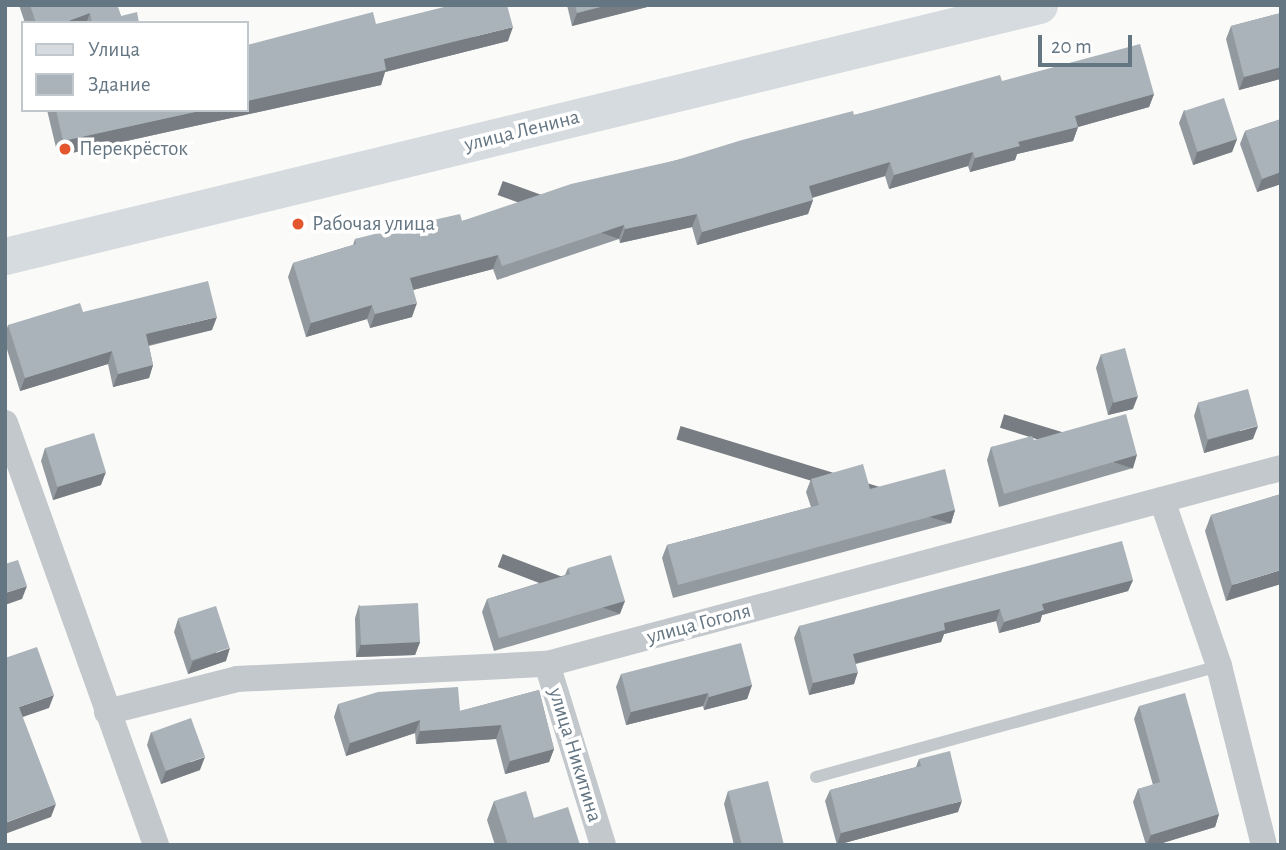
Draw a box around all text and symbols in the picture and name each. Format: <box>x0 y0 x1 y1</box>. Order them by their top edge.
legend <box>21 21 248 112</box>
scale bar <box>1041 21 1136 65</box>
text: 20 m <box>1051 36 1092 57</box>
text: Улица <box>88 39 140 60</box>
text: Здание <box>88 74 151 95</box>
street label: улица Ленина <box>462 105 582 157</box>
place label: Перекрёсток <box>79 136 188 162</box>
marker: Перекрёсток <box>57 141 73 157</box>
place label: Рабочая улица <box>312 211 435 237</box>
marker: Рабочая улица <box>290 216 306 232</box>
street label: улица Гоголя <box>644 598 754 650</box>
street label: улица Никитина <box>543 685 607 825</box>

